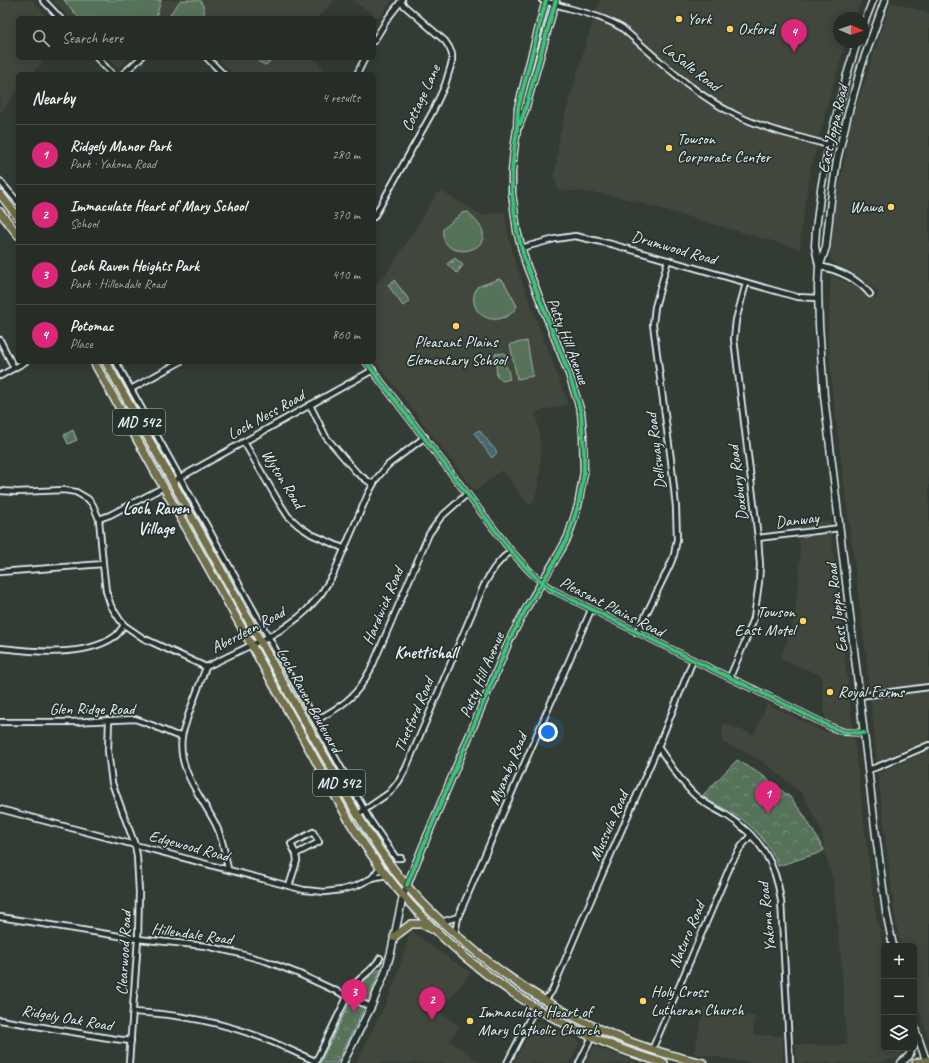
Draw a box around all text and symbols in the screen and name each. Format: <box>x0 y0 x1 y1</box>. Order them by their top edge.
place label: York <box>687 9 713 29</box>
north arrow <box>833 12 869 48</box>
marker: York <box>674 14 684 24</box>
search box <box>16 16 376 60</box>
place label: Oxford <box>738 19 777 39</box>
pin: 4 <box>781 19 807 52</box>
marker: Oxford <box>725 24 735 34</box>
icon: search <box>30 27 52 49</box>
text: Search here <box>62 29 123 48</box>
street label: LaSalle Road <box>658 38 726 98</box>
street label: Cottage Lane <box>397 60 446 134</box>
street label: East Joppa Road <box>813 81 853 175</box>
text: Nearby <box>32 88 75 109</box>
text: 4 results <box>322 90 360 106</box>
place label: Towson Corporate Center <box>677 129 773 167</box>
text: Ridgely Manor Park <box>70 137 171 156</box>
marker: Towson Corporate Center <box>664 143 674 153</box>
text: 1 <box>42 147 48 163</box>
text: 280 m <box>332 147 360 163</box>
text: Park · Yakona Road <box>70 156 156 172</box>
text: Immaculate Heart of Mary School <box>70 197 246 216</box>
place label: Wawa <box>850 197 885 217</box>
marker: Wawa <box>886 202 896 212</box>
text: 2 <box>42 207 48 223</box>
text: 370 m <box>332 207 360 223</box>
text: School <box>70 216 98 232</box>
street label: Drumwood Road <box>629 226 721 270</box>
text: Loch Raven Heights Park <box>70 257 199 276</box>
text: 3 <box>42 267 48 283</box>
text: 410 m <box>332 267 360 283</box>
text: Park · Hillendale Road <box>70 276 166 292</box>
street label: Putty Hill Avenue <box>542 295 594 389</box>
text: Potomac <box>70 317 114 336</box>
marker: Pleasant Plains Elementary School <box>451 321 461 331</box>
text: 4 <box>42 327 48 343</box>
text: 860 m <box>332 327 360 343</box>
place label: Pleasant Plains Elementary School <box>406 332 509 370</box>
text: Place <box>70 336 93 352</box>
street label: Loch Ness Road <box>224 384 310 444</box>
road number: MD 542 <box>113 409 165 435</box>
street label: Dellsway Road <box>641 409 671 490</box>
street label: Doxbury Road <box>723 441 753 522</box>
street label: Wyton Road <box>257 446 310 514</box>
district label: Loch Raven Village <box>123 498 190 539</box>
street label: Danway <box>774 507 821 533</box>
street label: East Joppa Road <box>821 560 852 654</box>
street label: Hardwick Road <box>358 562 409 648</box>
street label: Pleasant Plains Road <box>557 572 670 643</box>
street label: Aberdeen Road <box>208 601 291 658</box>
place label: Towson East Motel <box>735 602 798 640</box>
marker: Towson East Motel <box>798 616 808 626</box>
street label: Putty Hill Avenue <box>455 628 510 721</box>
district label: Knettishall <box>394 642 461 663</box>
street label: Loch Raven Boulevard <box>272 644 347 758</box>
street label: Thetford Road <box>389 672 440 755</box>
place label: Royal Farms <box>838 682 906 702</box>
marker: Royal Farms <box>825 687 835 697</box>
street label: Glen Ridge Road <box>49 699 137 719</box>
your location <box>538 722 558 742</box>
street label: Myamby Road <box>484 727 533 808</box>
road number: MD 542 <box>313 770 365 796</box>
pin: 1 <box>755 781 781 814</box>
street label: Mussula Road <box>585 786 634 864</box>
street label: Edgewood Road <box>147 826 234 867</box>
street label: Yakona Road <box>753 879 781 953</box>
street label: Naturo Road <box>664 896 711 971</box>
street label: Clearwood Road <box>112 908 136 996</box>
street label: Hillendale Road <box>150 918 236 950</box>
map controls <box>881 943 917 1051</box>
button: + <box>881 943 917 979</box>
pin: 3 <box>341 979 367 1012</box>
button: − <box>881 979 917 1015</box>
place label: Holy Cross Lutheran Church <box>651 982 744 1020</box>
pin: 2 <box>419 987 445 1020</box>
marker: Holy Cross Lutheran Church <box>638 996 648 1006</box>
street label: Ridgely Oak Road <box>20 1000 117 1036</box>
place label: Immaculate Heart of Mary Catholic Church <box>478 1002 601 1040</box>
button: layers <box>881 1015 917 1051</box>
marker: Immaculate Heart of Mary Catholic Church <box>465 1016 475 1026</box>

